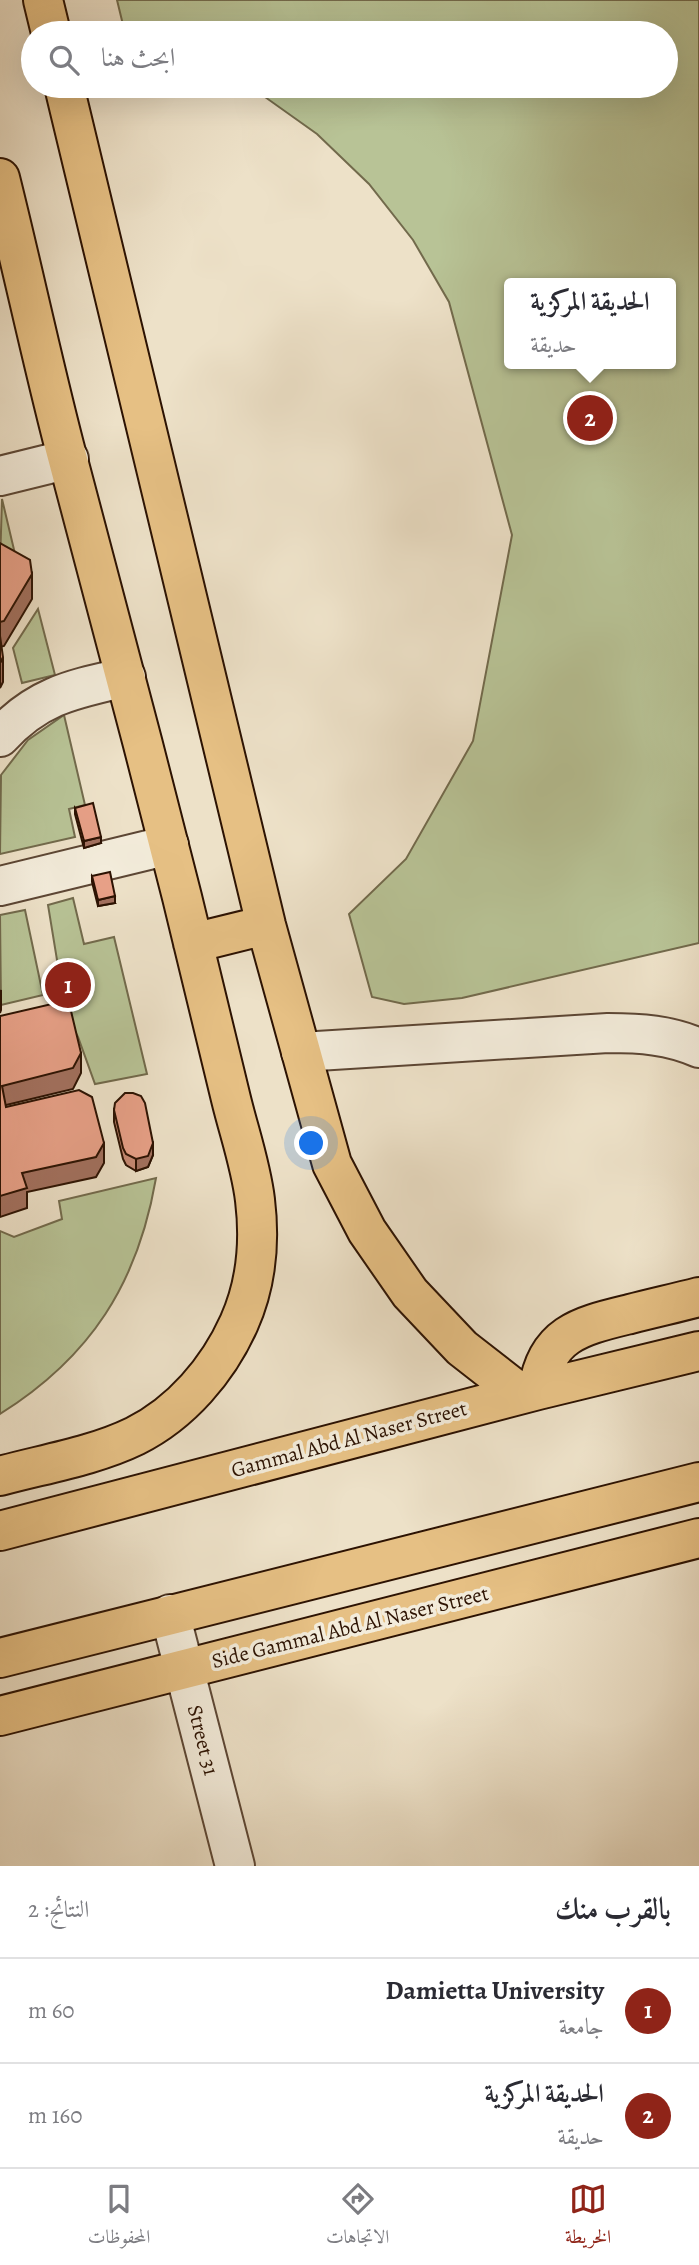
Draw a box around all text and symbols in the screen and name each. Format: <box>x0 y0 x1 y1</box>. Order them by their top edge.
search box <box>21 21 678 98</box>
text: ابحث هنا <box>101 40 176 75</box>
icon: search <box>45 41 83 79</box>
popup <box>504 278 676 369</box>
text: الحديقة المركزية <box>530 284 650 319</box>
text: حديقة <box>530 329 577 360</box>
pin: 2 <box>567 392 613 444</box>
pin: 1 <box>45 959 91 1011</box>
your location <box>294 1126 328 1160</box>
street label: Gammal Abd Al Naser Street <box>228 1394 470 1484</box>
street label: Side Gammal Abd Al Naser Street <box>209 1579 491 1675</box>
street label: Street 31 <box>181 1702 225 1778</box>
text: بالقرب منك <box>555 1889 671 1929</box>
text: النتائج: 2 <box>28 1894 89 1925</box>
text: Damietta University <box>386 1973 604 2008</box>
text: 60 m <box>28 1995 75 2026</box>
text: 1 <box>644 1995 652 2026</box>
text: جامعة <box>559 2011 604 2042</box>
text: الحديقة المركزية <box>485 2076 604 2111</box>
text: 160 m <box>28 2100 82 2131</box>
text: 2 <box>642 2100 654 2131</box>
text: حديقة <box>557 2121 604 2152</box>
tab: المحفوظات <box>88 2180 150 2255</box>
tab: الاتجاهات <box>326 2180 389 2255</box>
tab: الخريطة <box>565 2180 611 2255</box>

